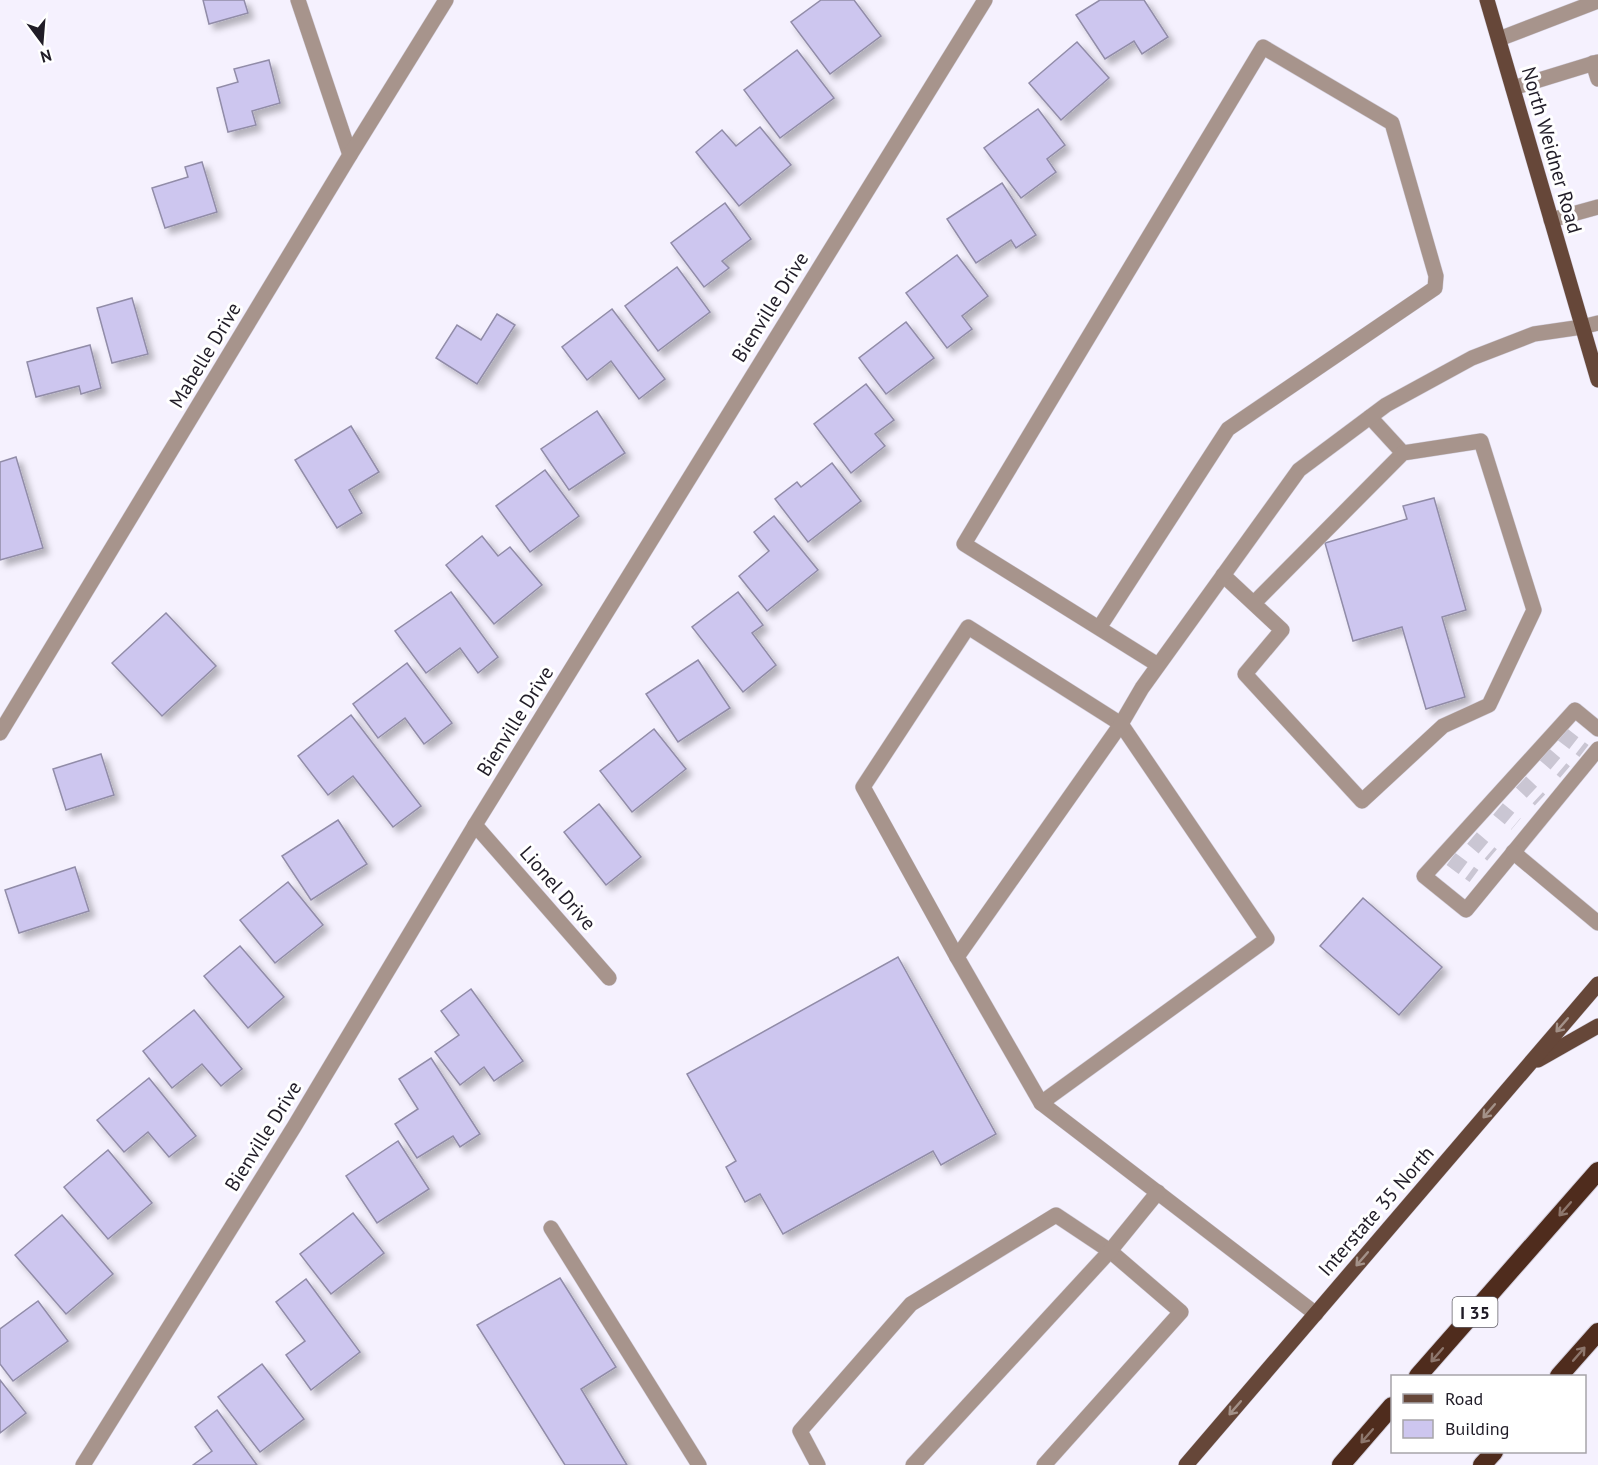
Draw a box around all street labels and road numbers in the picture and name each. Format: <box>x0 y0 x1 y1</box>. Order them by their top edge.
street label: North Weidner Road <box>1516 64 1588 236</box>
street label: Bienville Drive <box>726 247 814 367</box>
street label: Mabelle Drive <box>163 297 247 413</box>
street label: Bienville Drive <box>471 661 559 781</box>
street label: Lionel Drive <box>514 840 602 936</box>
street label: Bienville Drive <box>219 1076 307 1196</box>
street label: Interstate 35 North <box>1312 1141 1440 1281</box>
road number: I 35 <box>1452 1297 1498 1327</box>

